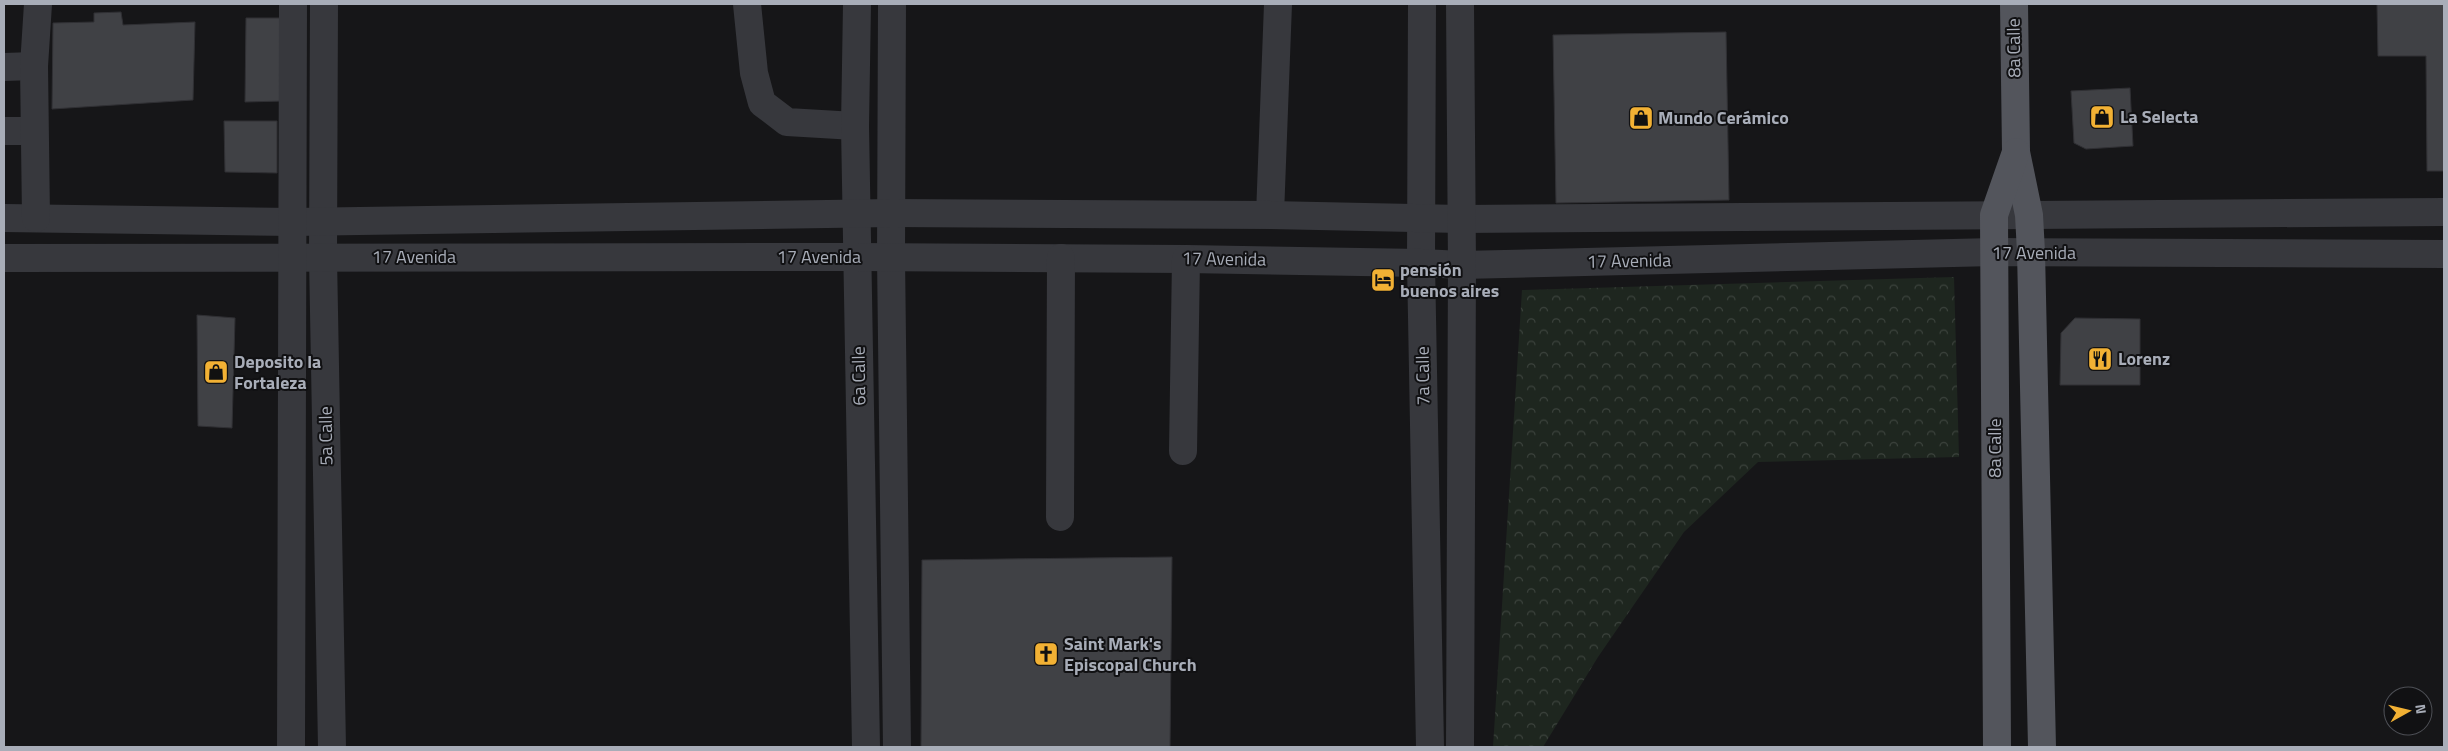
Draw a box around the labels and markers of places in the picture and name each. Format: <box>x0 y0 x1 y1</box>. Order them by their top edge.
place label: La Selecta <box>2120 103 2198 130</box>
place label: Mundo Cerámico <box>1658 104 1789 131</box>
shop icon: La Selecta <box>2089 104 2115 130</box>
shop icon: Mundo Cerámico <box>1628 105 1654 131</box>
place label: pensión buenos aires <box>1400 256 1499 304</box>
hotel icon: pensión buenos aires <box>1370 267 1396 293</box>
place label: Lorenz <box>2118 345 2170 372</box>
restaurant icon: Lorenz <box>2087 346 2113 372</box>
place label: Deposito la Fortaleza <box>234 348 321 396</box>
shop icon: Deposito la Fortaleza <box>203 359 229 385</box>
place label: Saint Mark's Episcopal Church <box>1064 630 1197 678</box>
church icon: Saint Mark's Episcopal Church <box>1033 641 1059 667</box>

